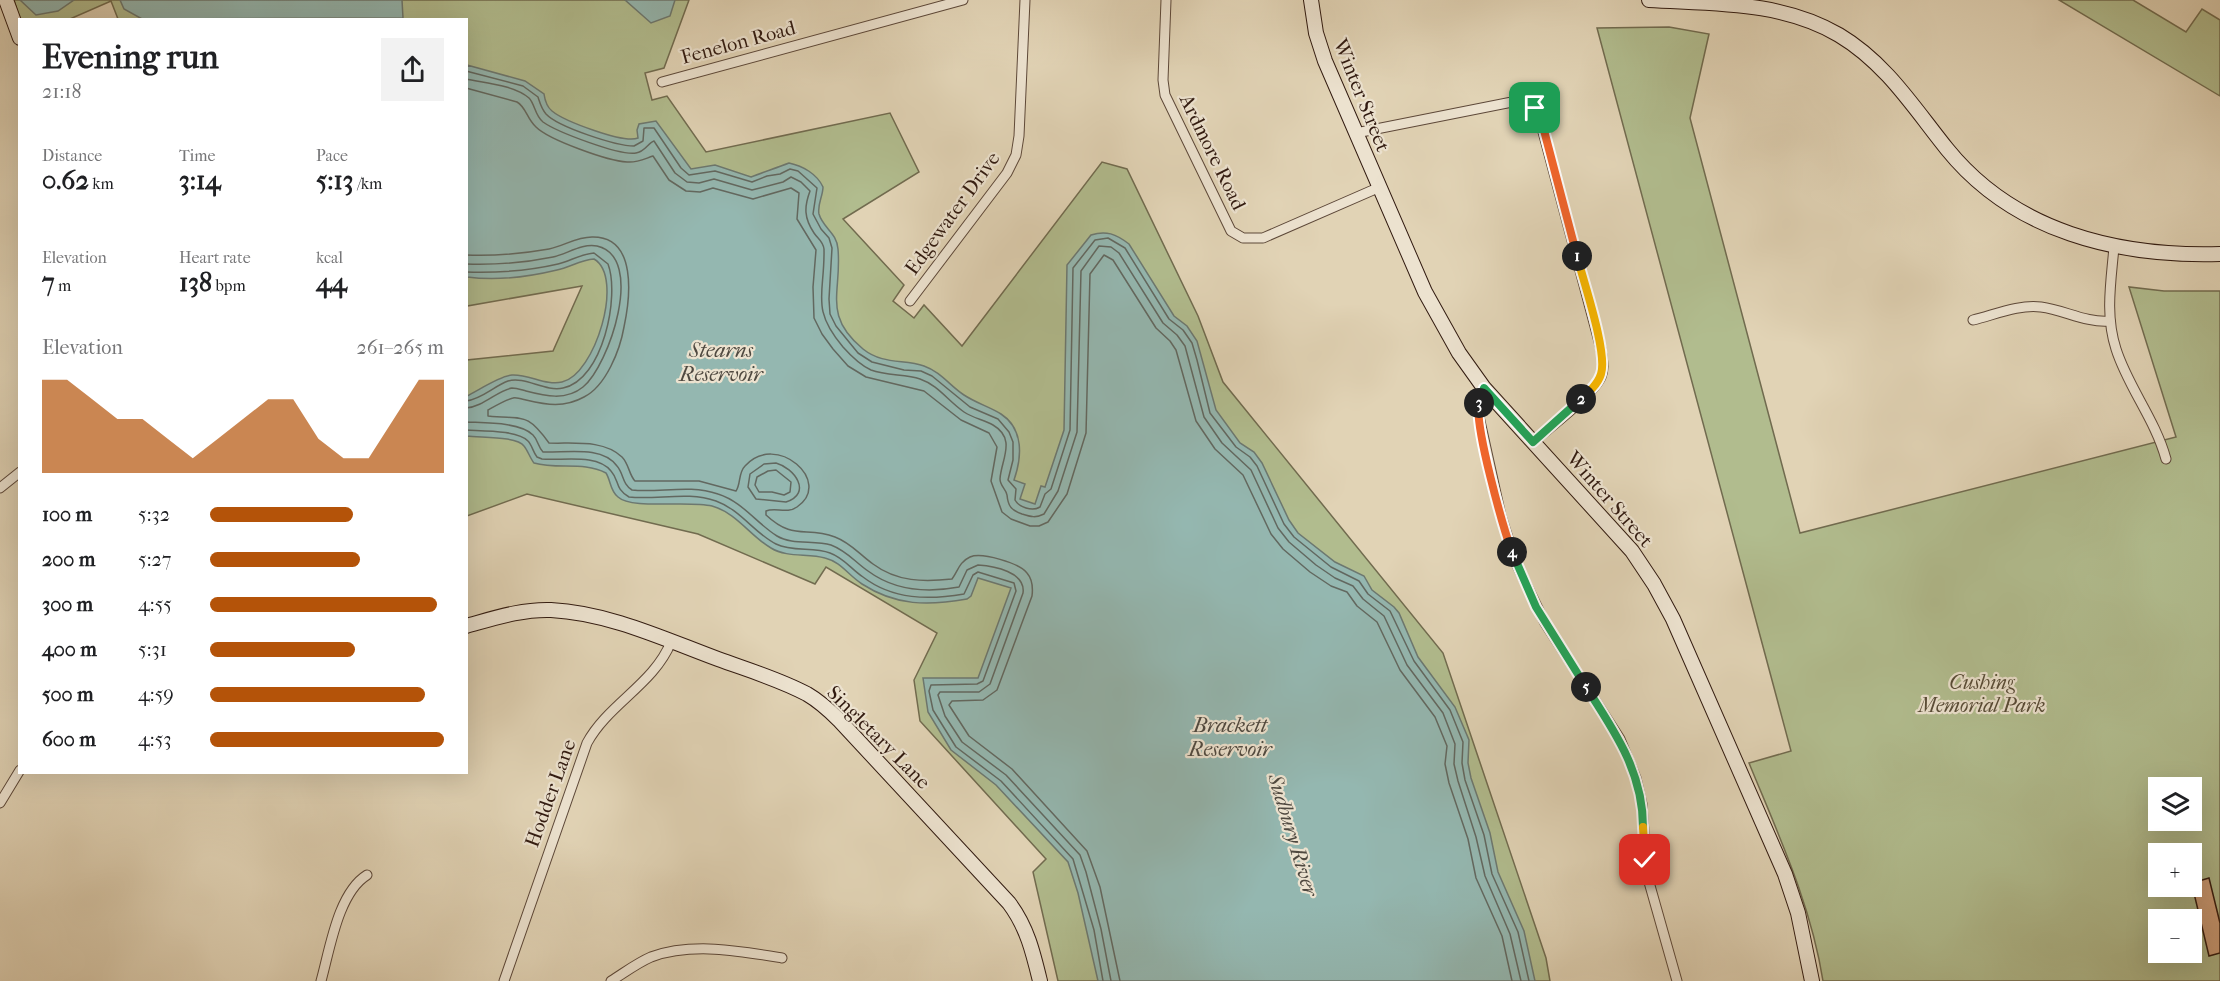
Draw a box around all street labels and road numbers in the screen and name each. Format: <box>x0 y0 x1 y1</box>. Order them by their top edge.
street label: Fenelon Road <box>678 16 799 69</box>
street label: Winter Street <box>1328 35 1395 155</box>
street label: Ardmore Road <box>1174 90 1251 215</box>
street label: Edgewater Drive <box>900 147 1005 279</box>
street label: Winter Street <box>1561 446 1658 552</box>
street label: Singletary Lane <box>822 681 935 794</box>
street label: Hodder Lane <box>520 736 581 850</box>

